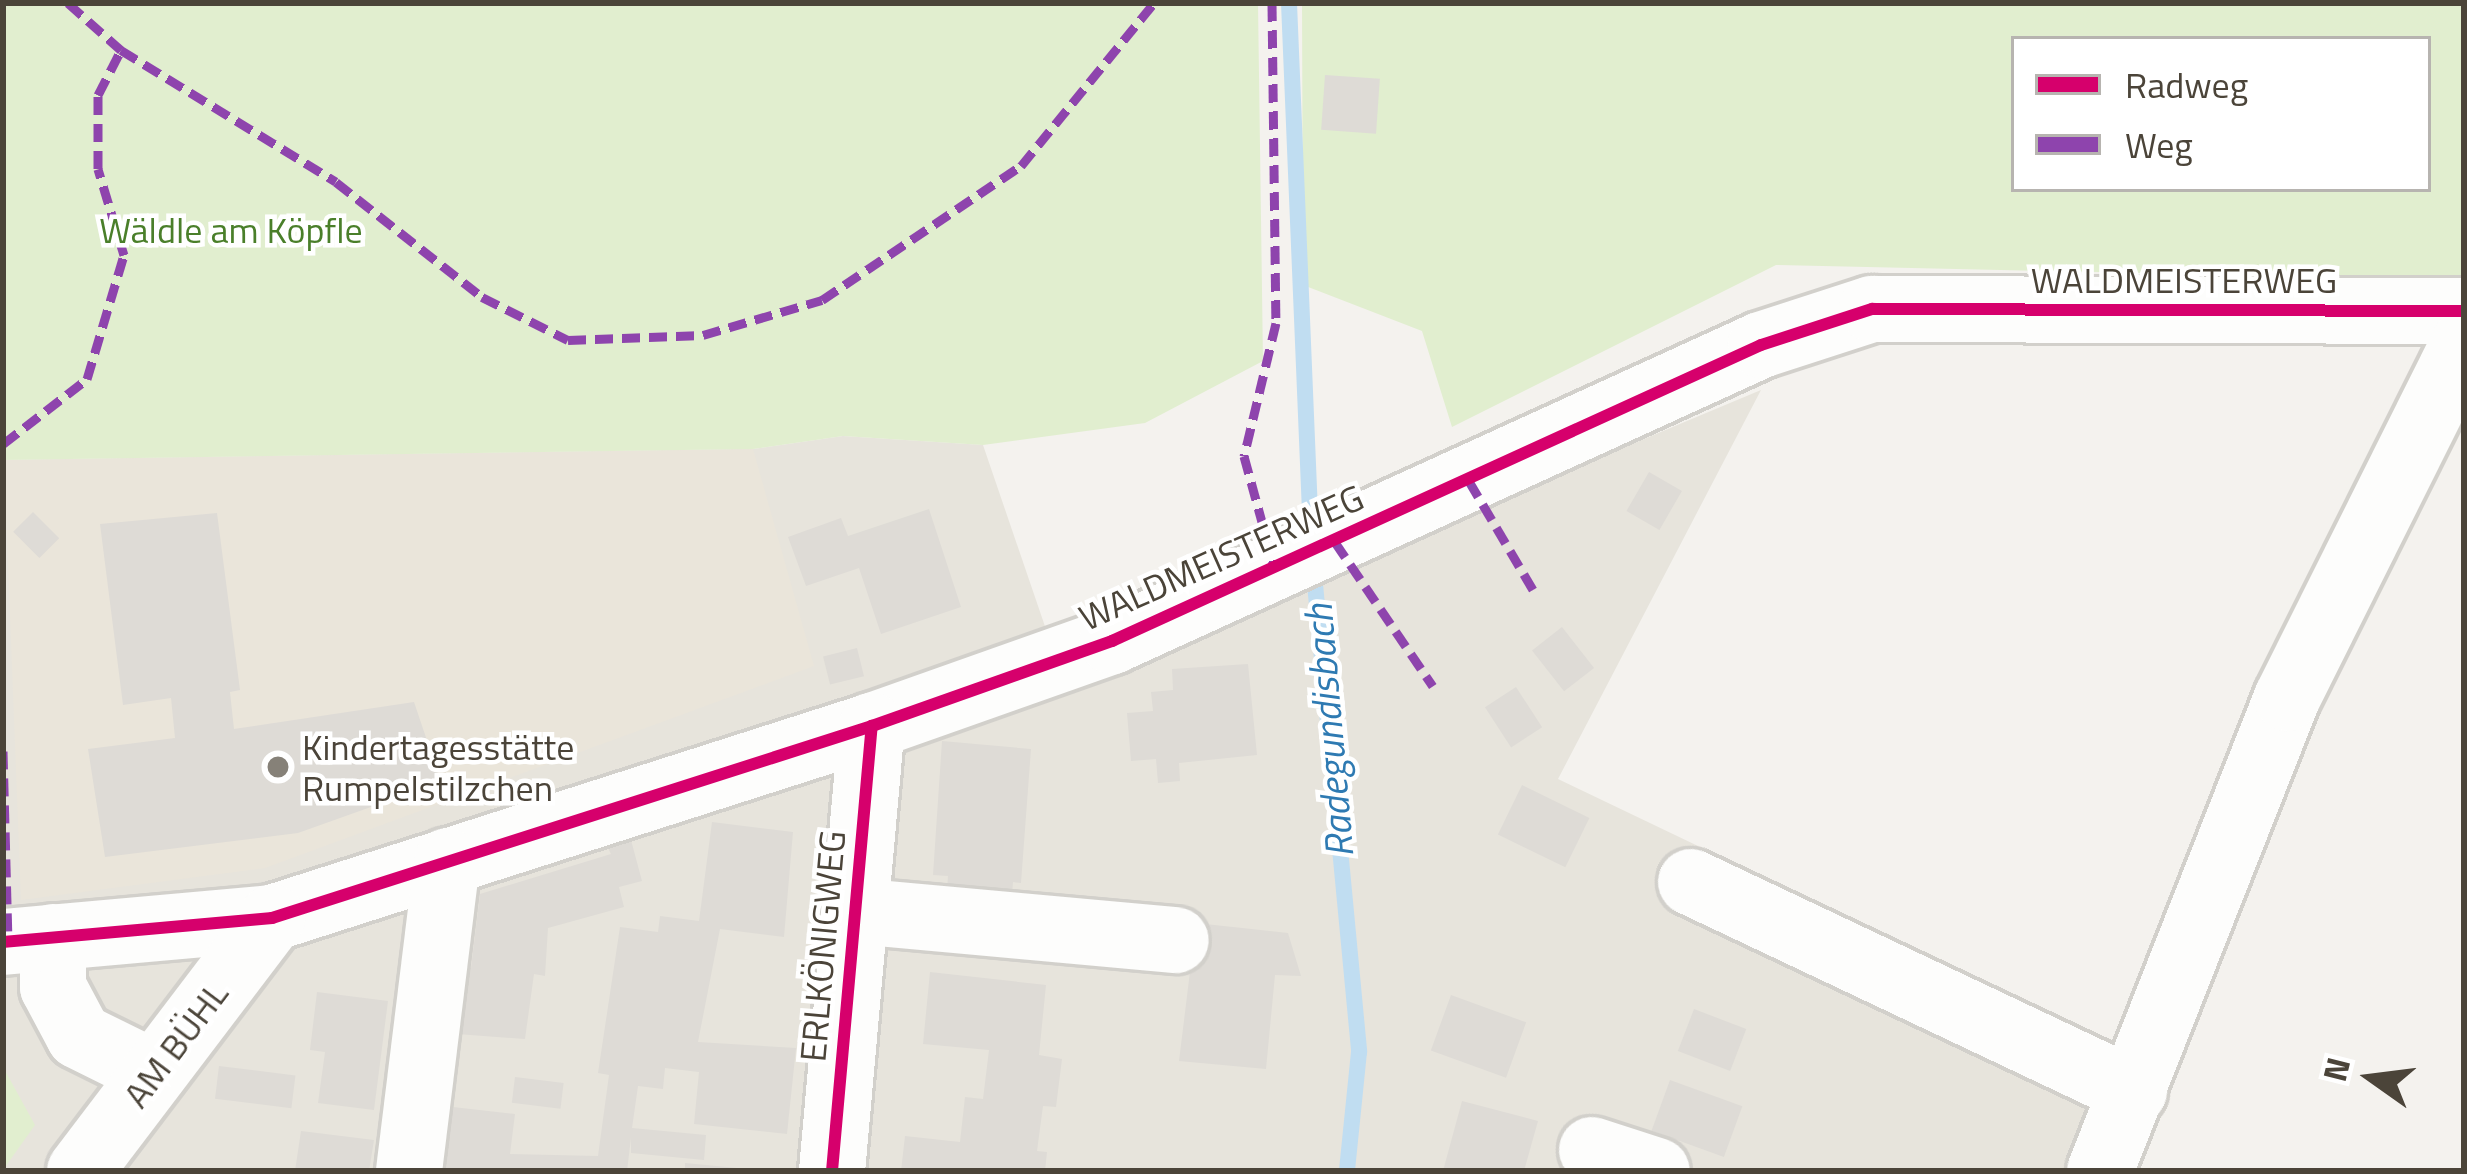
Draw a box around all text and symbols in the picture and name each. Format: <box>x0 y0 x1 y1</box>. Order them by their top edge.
legend <box>2011 36 2431 192</box>
text: Radweg <box>2125 57 2248 112</box>
text: Weg <box>2125 117 2193 172</box>
park label: Wäldle am Köpfle <box>99 208 363 252</box>
street label: WALDMEISTERWEG <box>2031 258 2337 302</box>
street label: WALDMEISTERWEG <box>1072 475 1370 639</box>
water label: Radegundisbach <box>1295 602 1363 860</box>
place label: Kindertagesstätte Rumpelstilzchen <box>302 724 574 809</box>
marker: Kindertagesstätte Rumpelstilzchen <box>265 754 291 780</box>
street label: ERLKÖNIGWEG <box>790 829 854 1063</box>
street label: AM BÜHL <box>114 972 236 1116</box>
north arrow <box>2311 1018 2431 1138</box>
text: N <box>2309 1052 2363 1086</box>

